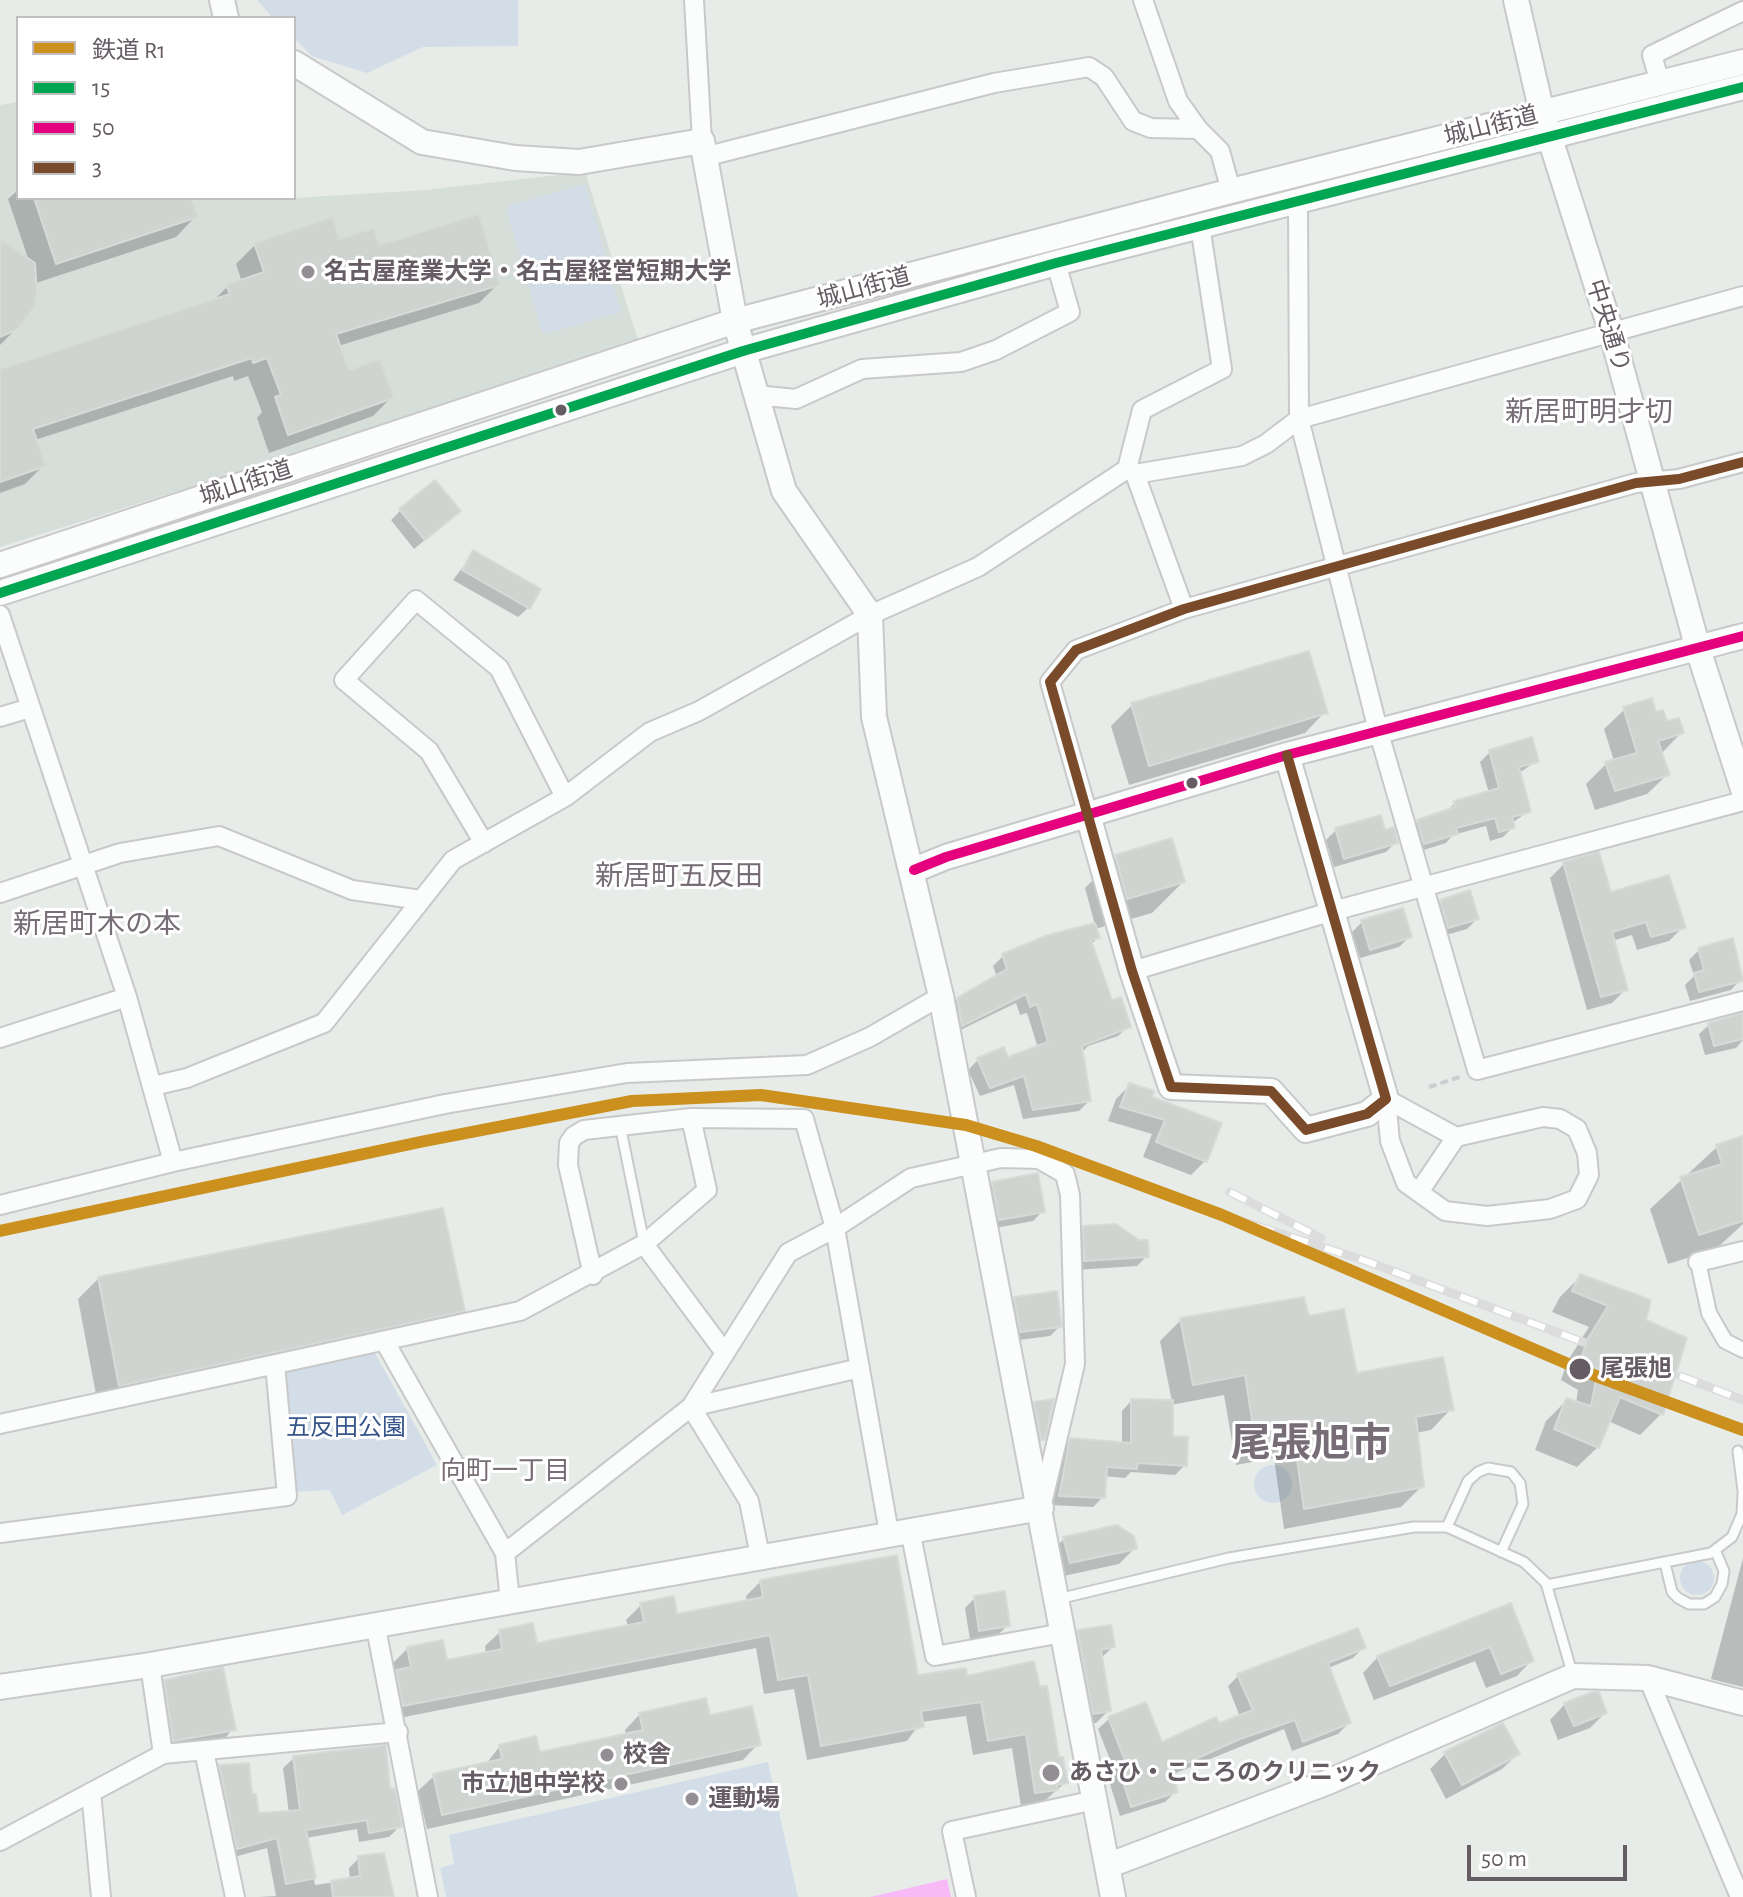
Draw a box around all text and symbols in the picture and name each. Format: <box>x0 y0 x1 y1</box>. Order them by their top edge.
legend <box>16 16 296 200</box>
text: 鉄道 R1 <box>92 39 166 63</box>
text: 15 <box>92 76 110 100</box>
street label: 城山街道 <box>1441 100 1541 152</box>
text: 50 <box>92 116 115 140</box>
text: 3 <box>92 156 102 180</box>
place label: 名古屋産業大学・名古屋経営短期大学 <box>324 258 732 286</box>
street label: 城山街道 <box>814 262 914 314</box>
marker: 名古屋産業大学・名古屋経営短期大学 <box>299 263 317 281</box>
street label: 中央通り <box>1580 276 1636 376</box>
district label: 新居町明才切 <box>1505 396 1673 430</box>
unlabelled marker <box>553 402 569 418</box>
street label: 城山街道 <box>196 454 296 512</box>
unlabelled marker <box>1184 775 1200 791</box>
district label: 新居町五反田 <box>595 860 763 894</box>
district label: 新居町木の本 <box>13 908 181 942</box>
place label: 尾張旭 <box>1600 1355 1672 1383</box>
marker: 尾張旭 <box>1567 1356 1593 1382</box>
park label: 五反田公園 <box>286 1414 406 1442</box>
district label: 尾張旭市 <box>1231 1420 1391 1468</box>
district label: 向町一丁目 <box>440 1455 570 1487</box>
place label: 校舎 <box>623 1741 671 1769</box>
marker: 校舎 <box>598 1746 616 1764</box>
place label: あさひ・こころのクリニック <box>1069 1759 1381 1787</box>
marker: あさひ・こころのクリニック <box>1040 1762 1062 1784</box>
place label: 市立旭中学校 <box>461 1770 605 1798</box>
marker: 市立旭中学校 <box>612 1775 630 1793</box>
place label: 運動場 <box>708 1785 780 1813</box>
marker: 運動場 <box>683 1790 701 1808</box>
scale bar <box>1471 1829 1631 1879</box>
text: 50 m <box>1481 1847 1527 1871</box>

